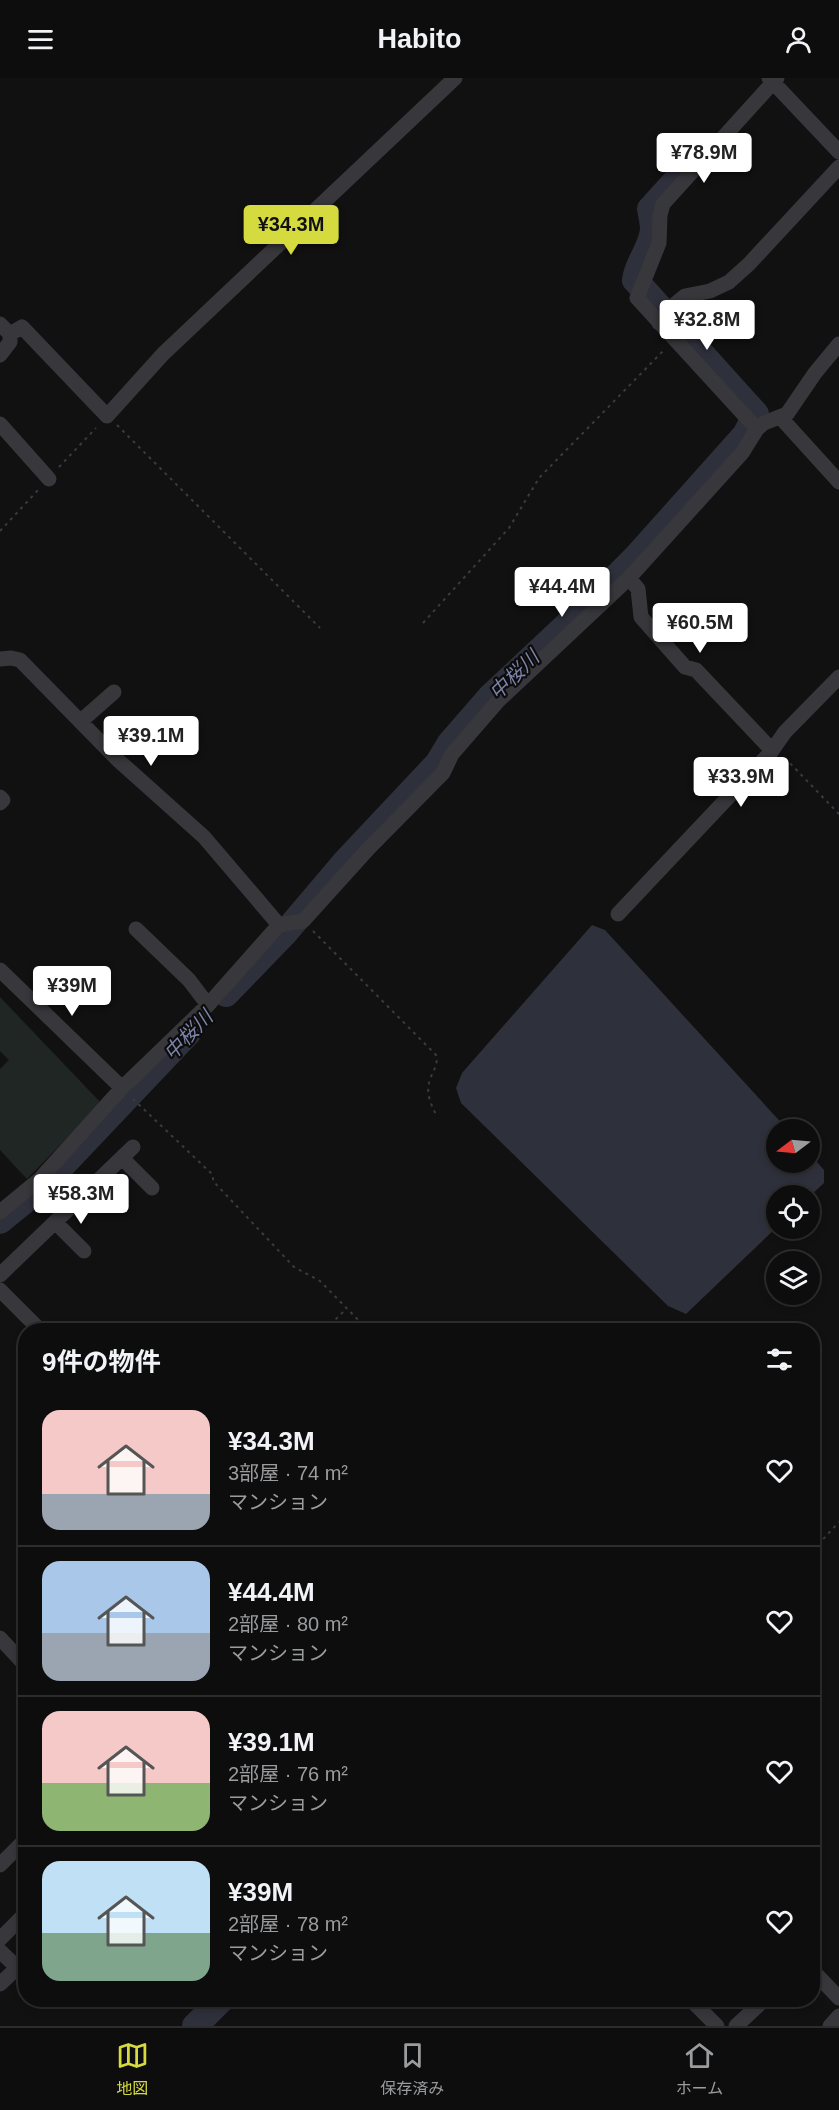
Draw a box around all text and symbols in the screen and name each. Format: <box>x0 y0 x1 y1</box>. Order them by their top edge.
icon: menu <box>24 23 57 56</box>
icon: person <box>782 23 815 56</box>
text: Habito <box>378 24 462 54</box>
pin: ¥78.9M <box>655 133 753 184</box>
text: ¥78.9M <box>671 141 737 163</box>
pin: ¥34.3M <box>242 205 340 256</box>
text: ¥34.3M <box>258 213 324 235</box>
pin: ¥32.8M <box>658 300 756 351</box>
text: ¥32.8M <box>674 308 740 330</box>
pin: ¥44.4M <box>513 567 611 618</box>
text: ¥44.4M <box>529 575 595 597</box>
pin: ¥60.5M <box>651 603 749 654</box>
text: ¥60.5M <box>667 611 733 633</box>
water label: 中桜川 <box>485 645 545 704</box>
pin: ¥39.1M <box>102 716 200 767</box>
text: ¥39.1M <box>118 724 184 746</box>
pin: ¥33.9M <box>692 757 790 808</box>
text: ¥33.9M <box>708 765 774 787</box>
pin: ¥39M <box>36 966 108 1017</box>
text: ¥39M <box>47 974 97 996</box>
water label: 中桜川 <box>159 1004 218 1064</box>
north arrow <box>766 1119 820 1173</box>
map controls <box>766 1119 820 1305</box>
pin: ¥58.3M <box>32 1174 130 1225</box>
text: ¥58.3M <box>48 1182 114 1204</box>
button: locate <box>766 1185 820 1239</box>
button: layers <box>766 1251 820 1305</box>
icon: filters <box>763 1343 796 1376</box>
text: 9件の物件 <box>42 1347 160 1377</box>
text: ¥34.3M <box>228 1426 315 1456</box>
icon: home <box>90 1434 162 1506</box>
icon: heart <box>763 1454 796 1487</box>
text: 3部屋 · 74 m² <box>228 1462 348 1484</box>
text: マンション <box>228 1491 328 1513</box>
text: ¥44.4M <box>228 1577 315 1607</box>
icon: home <box>90 1585 162 1657</box>
icon: heart <box>763 1605 796 1638</box>
text: 2部屋 · 80 m² <box>228 1613 348 1635</box>
text: マンション <box>228 1642 328 1664</box>
text: ¥39.1M <box>228 1727 315 1757</box>
icon: home <box>90 1735 162 1807</box>
icon: heart <box>763 1755 796 1788</box>
text: 2部屋 · 76 m² <box>228 1763 348 1785</box>
text: マンション <box>228 1792 328 1814</box>
text: ¥39M <box>228 1877 293 1907</box>
icon: home <box>90 1885 162 1957</box>
icon: heart <box>763 1905 796 1938</box>
text: 2部屋 · 78 m² <box>228 1913 348 1935</box>
text: マンション <box>228 1942 328 1964</box>
tab: 地図 <box>116 2039 149 2099</box>
tab: 保存済み <box>380 2039 444 2099</box>
tab: ホーム <box>676 2039 723 2099</box>

